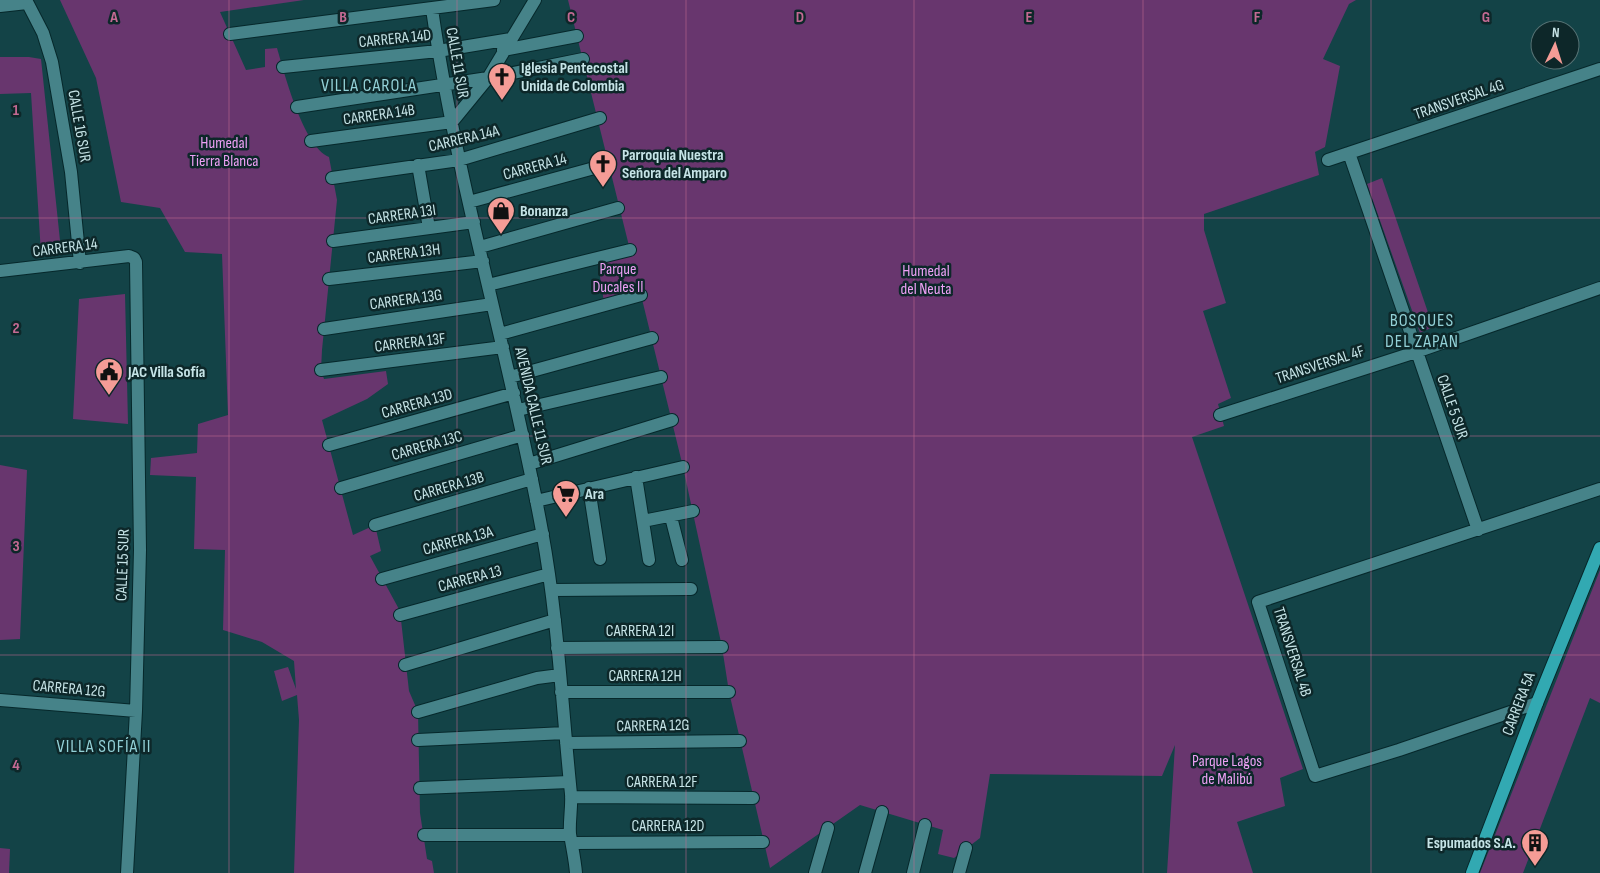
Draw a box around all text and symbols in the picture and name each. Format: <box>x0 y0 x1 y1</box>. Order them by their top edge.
text: A <box>109 8 118 27</box>
text: B <box>339 8 347 27</box>
text: C <box>567 8 575 27</box>
text: D <box>796 8 804 27</box>
text: E <box>1026 8 1033 27</box>
text: F <box>1254 8 1261 27</box>
text: G <box>1482 8 1490 27</box>
north arrow <box>1530 20 1580 70</box>
text: N <box>1552 24 1560 41</box>
street label: CARRERA 14D <box>358 26 432 52</box>
street label: CALLE 11 SUR <box>441 26 473 100</box>
place label: Iglesia Pentecostal Unida de Colombia <box>521 59 628 96</box>
church icon: Iglesia Pentecostal Unida de Colombia <box>487 62 517 101</box>
district label: VILLA CAROLA <box>321 75 417 96</box>
street label: TRANSVERSAL 4G <box>1412 76 1506 124</box>
street label: CALLE 16 SUR <box>63 88 95 164</box>
text: 1 <box>13 101 20 120</box>
street label: CARRERA 14B <box>342 101 416 129</box>
street label: CARRERA 14A <box>427 122 501 156</box>
park label: Humedal Tierra Blanca <box>190 134 259 171</box>
place label: Parroquia Nuestra Señora del Amparo <box>622 146 727 183</box>
street label: CARRERA 14 <box>501 149 569 185</box>
church icon: Parroquia Nuestra Señora del Amparo <box>588 149 618 188</box>
shop icon: Bonanza <box>486 196 516 235</box>
street label: CARRERA 13I <box>367 201 437 229</box>
place label: Bonanza <box>520 202 568 221</box>
street label: CARRERA 14 <box>32 235 99 261</box>
street label: CARRERA 13H <box>367 240 441 268</box>
park label: Parque Ducales II <box>592 260 644 297</box>
park label: Humedal del Neuta <box>901 262 951 299</box>
street label: CARRERA 13G <box>369 286 443 314</box>
district label: BOSQUES DEL ZAPAN <box>1385 310 1459 352</box>
text: 2 <box>12 319 20 338</box>
street label: CARRERA 13F <box>373 329 447 357</box>
street label: TRANSVERSAL 4F <box>1273 342 1367 388</box>
street label: AVENIDA CALLE 11 SUR <box>510 344 556 467</box>
public building icon: JAC Villa Sofía <box>94 357 124 396</box>
place label: JAC Villa Sofía <box>127 363 205 382</box>
street label: CALLE 5 SUR <box>1432 372 1472 442</box>
street label: CARRERA 13D <box>379 385 455 423</box>
street label: CARRERA 13C <box>389 427 465 465</box>
street label: CARRERA 13B <box>412 468 486 506</box>
supermarket icon: Ara <box>551 479 581 518</box>
place label: Ara <box>584 485 604 504</box>
street label: CARRERA 13A <box>421 522 495 559</box>
street label: CALLE 15 SUR <box>112 529 134 601</box>
text: 3 <box>12 537 20 556</box>
street label: CARRERA 13 <box>436 561 504 597</box>
street label: TRANSVERSAL 4B <box>1269 605 1315 699</box>
street label: CARRERA 12I <box>606 622 674 641</box>
street label: CARRERA 12H <box>608 667 682 686</box>
street label: CARRERA 5A <box>1498 670 1540 738</box>
street label: CARRERA 12G <box>32 676 106 702</box>
street label: CARRERA 12G <box>616 716 690 736</box>
district label: VILLA SOFÍA II <box>57 736 151 757</box>
park label: Parque Lagos de Malibú <box>1192 752 1262 789</box>
text: 4 <box>12 756 20 775</box>
street label: CARRERA 12F <box>626 773 698 792</box>
street label: CARRERA 12D <box>632 817 705 836</box>
building icon: Espumados S.A. <box>1520 828 1550 867</box>
place label: Espumados S.A. <box>1427 834 1516 853</box>

